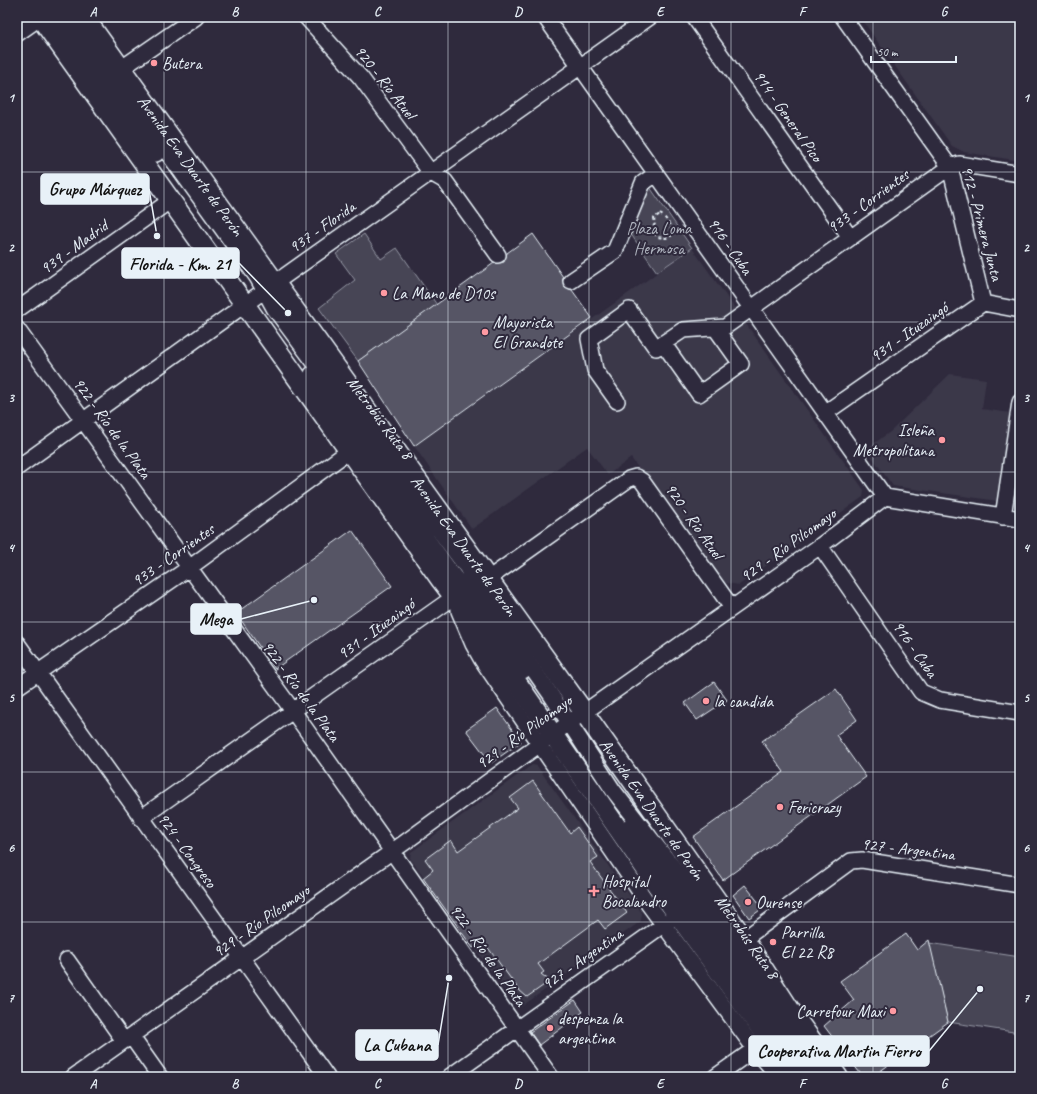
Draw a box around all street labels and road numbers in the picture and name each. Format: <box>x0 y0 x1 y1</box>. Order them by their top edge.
street label: 920 - Río Atuel <box>350 41 422 126</box>
street label: 914 - General Pico <box>749 66 828 167</box>
street label: Avenida Eva Duarte de Perón <box>133 91 249 241</box>
street label: 912 - Primera Junta <box>957 163 1008 284</box>
street label: 933 - Corrientes <box>823 164 914 238</box>
street label: 937 - Florida <box>285 195 361 258</box>
street label: 916 - Cuba <box>703 213 758 280</box>
street label: 939 - Madrid <box>36 214 114 279</box>
street label: 931 - Ituzaingó <box>866 296 955 367</box>
street label: Metrobús Ruta 8 <box>342 372 419 465</box>
street label: 922 - Río de la Plata <box>68 373 156 484</box>
street label: Avenida Eva Duarte de Perón <box>407 471 523 621</box>
street label: 920 - Río Atuel <box>660 479 730 566</box>
street label: 929 - Río Pilcomayo <box>736 502 842 587</box>
street label: 933 - Corrientes <box>128 518 219 591</box>
street label: 931 - Ituzaingó <box>333 592 421 664</box>
street label: 916 - Cuba <box>888 616 943 683</box>
street label: 922 - Río de la Plata <box>257 636 345 747</box>
street label: 929 - Río Pilcomayo <box>472 689 578 774</box>
street label: Avenida Eva Duarte de Perón <box>595 734 710 885</box>
street label: 924 - Congreso <box>153 808 222 893</box>
street label: 927 - Argentina <box>860 833 958 865</box>
street label: 929 - Río Pilcomayo <box>209 879 315 962</box>
street label: Metrobús Ruta 8 <box>710 891 785 985</box>
street label: 922 - Río de la Plata <box>445 900 532 1011</box>
street label: 927 - Argentina <box>538 922 628 995</box>

